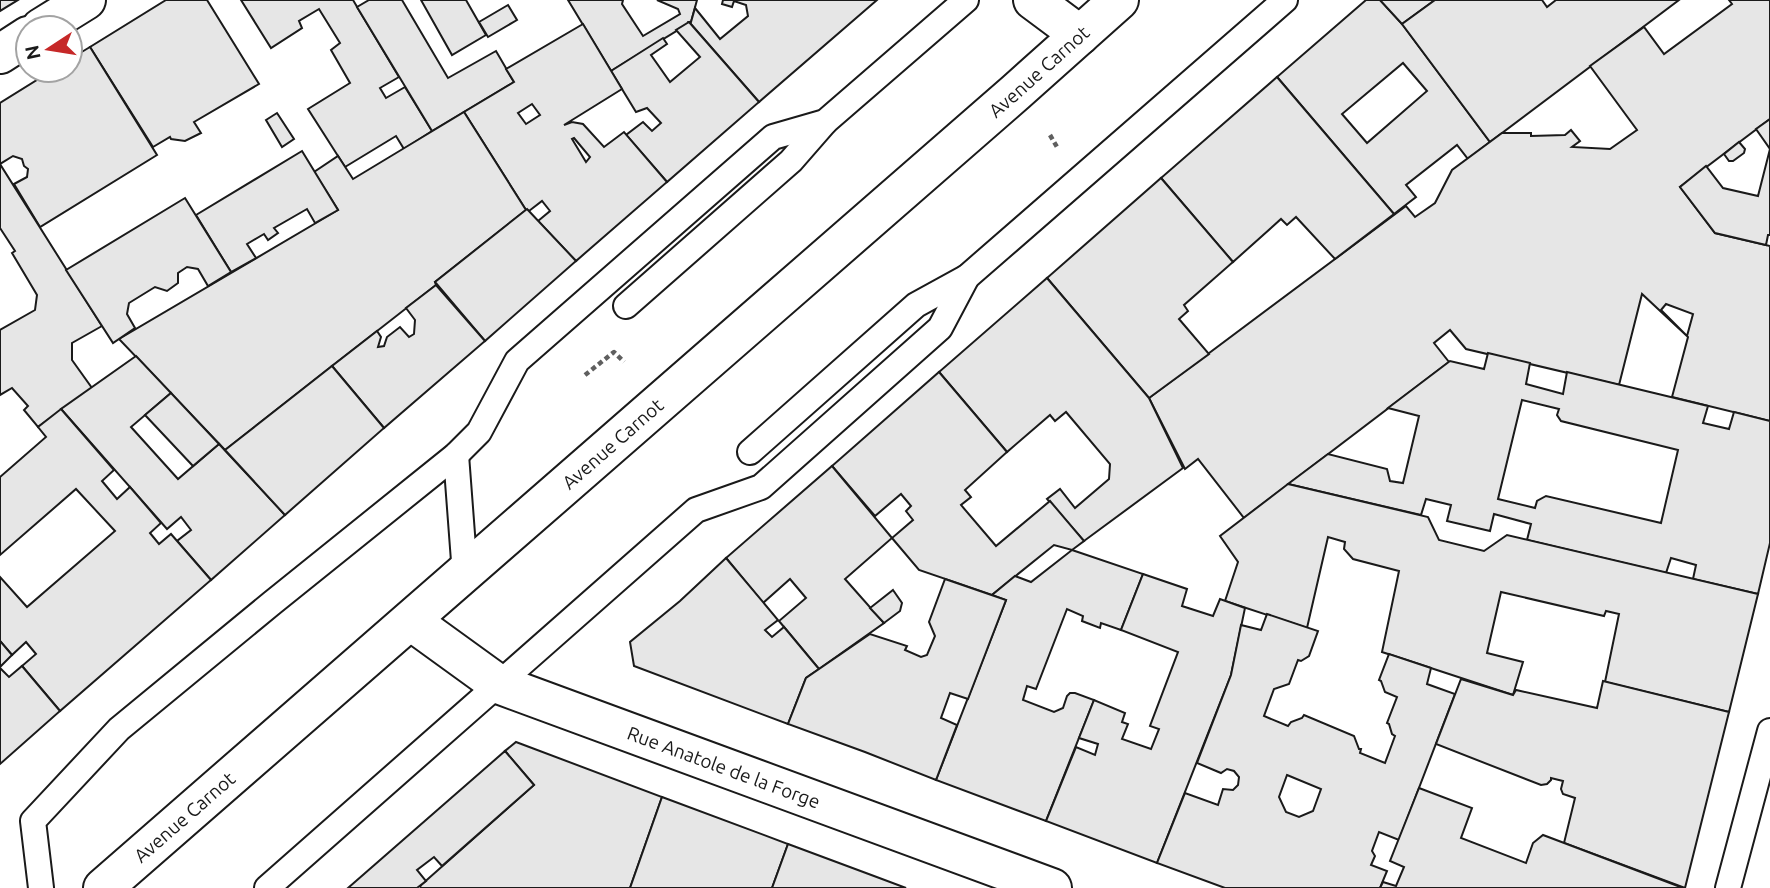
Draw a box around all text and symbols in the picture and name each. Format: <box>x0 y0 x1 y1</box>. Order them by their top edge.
north arrow <box>14 14 84 84</box>
street label: Avenue Carnot <box>984 21 1094 122</box>
text: N <box>20 43 45 62</box>
street label: Avenue Carnot <box>558 394 668 494</box>
street label: Rue Anatole de la Forge <box>624 722 823 813</box>
street label: Avenue Carnot <box>129 767 240 867</box>

